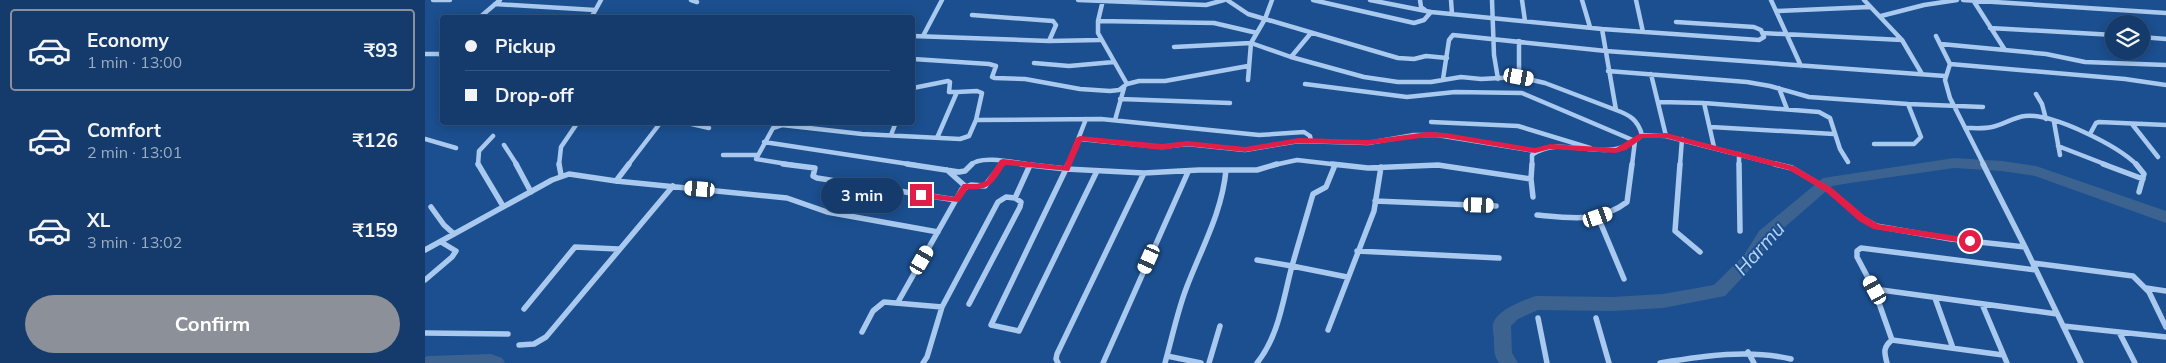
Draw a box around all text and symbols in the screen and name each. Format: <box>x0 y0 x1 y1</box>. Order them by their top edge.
map controls <box>2105 15 2150 60</box>
button: layers <box>2105 15 2150 60</box>
icon: car <box>27 28 72 73</box>
text: Economy <box>87 28 169 52</box>
text: Pickup <box>495 34 556 58</box>
text: ₹93 <box>364 38 398 62</box>
text: 1 min · 13:00 <box>87 52 182 72</box>
car <box>1502 67 1535 87</box>
text: Drop-off <box>495 83 573 107</box>
icon: car <box>27 118 72 163</box>
text: Comfort <box>87 118 161 142</box>
text: ₹126 <box>352 128 398 152</box>
text: 2 min · 13:01 <box>87 142 182 162</box>
callout: 3 min <box>821 178 903 212</box>
car <box>684 180 715 198</box>
route end <box>910 184 932 206</box>
text: 3 min <box>841 185 883 205</box>
car <box>1463 197 1494 213</box>
car <box>1581 205 1614 229</box>
icon: car <box>27 208 72 253</box>
text: XL <box>87 208 110 232</box>
water label: Harmu <box>1728 216 1790 280</box>
text: ₹159 <box>352 218 398 242</box>
route start <box>1959 230 1981 252</box>
text: 3 min · 13:02 <box>87 232 182 252</box>
car <box>1136 242 1161 276</box>
car <box>908 243 935 277</box>
car <box>1861 273 1888 307</box>
button: Confirm <box>25 295 400 353</box>

